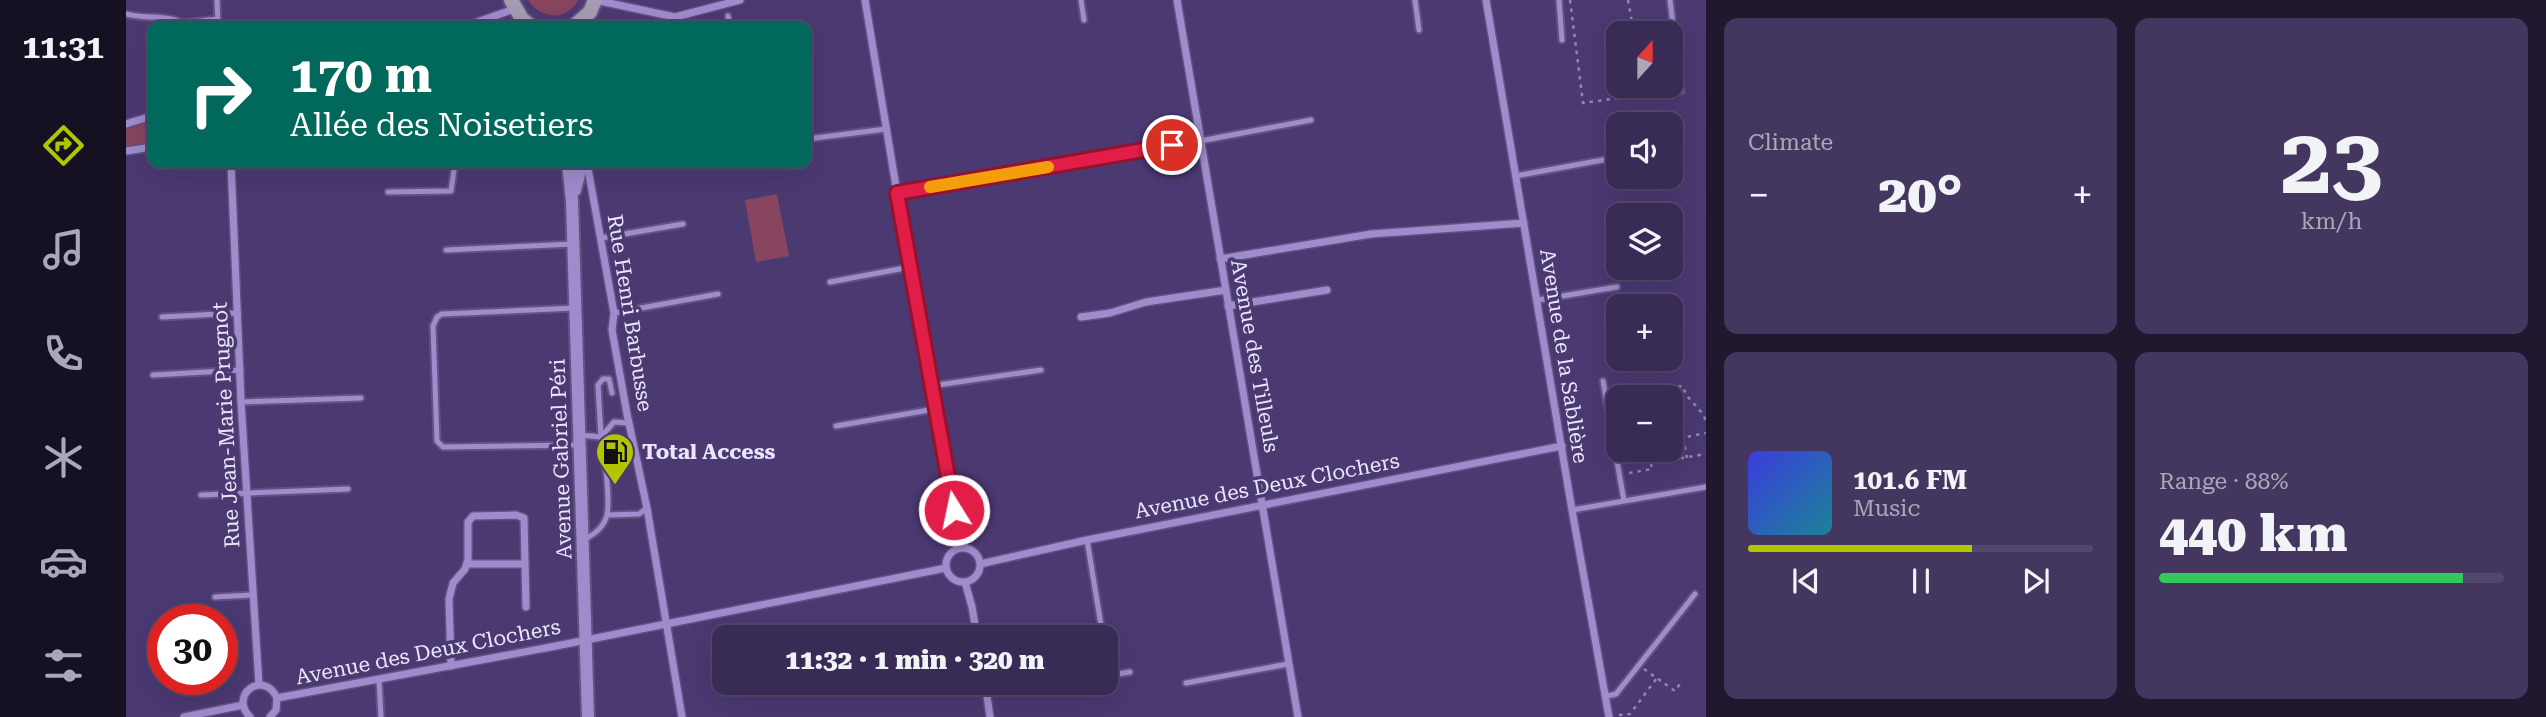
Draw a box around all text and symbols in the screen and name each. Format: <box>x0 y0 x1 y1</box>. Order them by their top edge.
north arrow <box>1606 21 1684 98</box>
map controls <box>1606 21 1683 462</box>
text: 11:31 <box>22 28 104 66</box>
text: 170 m <box>290 47 432 104</box>
icon: right <box>175 49 266 140</box>
text: Allée des Noisetiers <box>290 106 593 144</box>
text: 23 <box>2281 109 2382 215</box>
button: sound <box>1606 112 1683 189</box>
pin <box>1142 115 1202 175</box>
icon: directions <box>39 121 88 170</box>
icon: arrive <box>1153 126 1191 164</box>
text: Climate <box>1748 129 1833 156</box>
text: 20° <box>1878 164 1963 225</box>
text: − <box>1748 173 1769 217</box>
text: + <box>2072 173 2093 217</box>
button: layers <box>1606 203 1683 280</box>
text: km/h <box>2301 208 2362 235</box>
street label: Rue Henri Barbusse <box>603 213 657 413</box>
icon: music <box>39 225 88 274</box>
street label: Avenue de la Sablière <box>1535 247 1593 465</box>
street label: Avenue des Tilleuls <box>1226 258 1284 454</box>
button: + <box>1606 294 1683 371</box>
street label: Rue Jean-Marie Prugnot <box>208 301 244 549</box>
icon: phone <box>39 329 88 378</box>
street label: Avenue Gabriel Péri <box>545 358 576 560</box>
button: − <box>1606 385 1683 462</box>
fuel station icon: Total Access <box>594 431 636 486</box>
icon: climate <box>39 433 88 482</box>
place label: Total Access <box>642 440 775 464</box>
street label: Avenue des Deux Clochers <box>1133 449 1401 523</box>
text: 101.6 FM <box>1853 465 1967 495</box>
text: Range · 88% <box>2159 468 2288 495</box>
position arrow <box>917 473 991 547</box>
text: Music <box>1853 495 1920 522</box>
text: 440 km <box>2159 503 2347 564</box>
icon: car <box>39 537 88 586</box>
icon: previous <box>1787 562 1825 600</box>
icon: pause <box>1902 562 1940 600</box>
icon: next <box>2017 562 2055 600</box>
speed limit sign: 30 <box>147 604 238 695</box>
street label: Avenue des Deux Clochers <box>294 615 562 689</box>
icon: filters <box>39 641 88 690</box>
text: 11:32 · 1 min · 320 m <box>785 645 1045 675</box>

